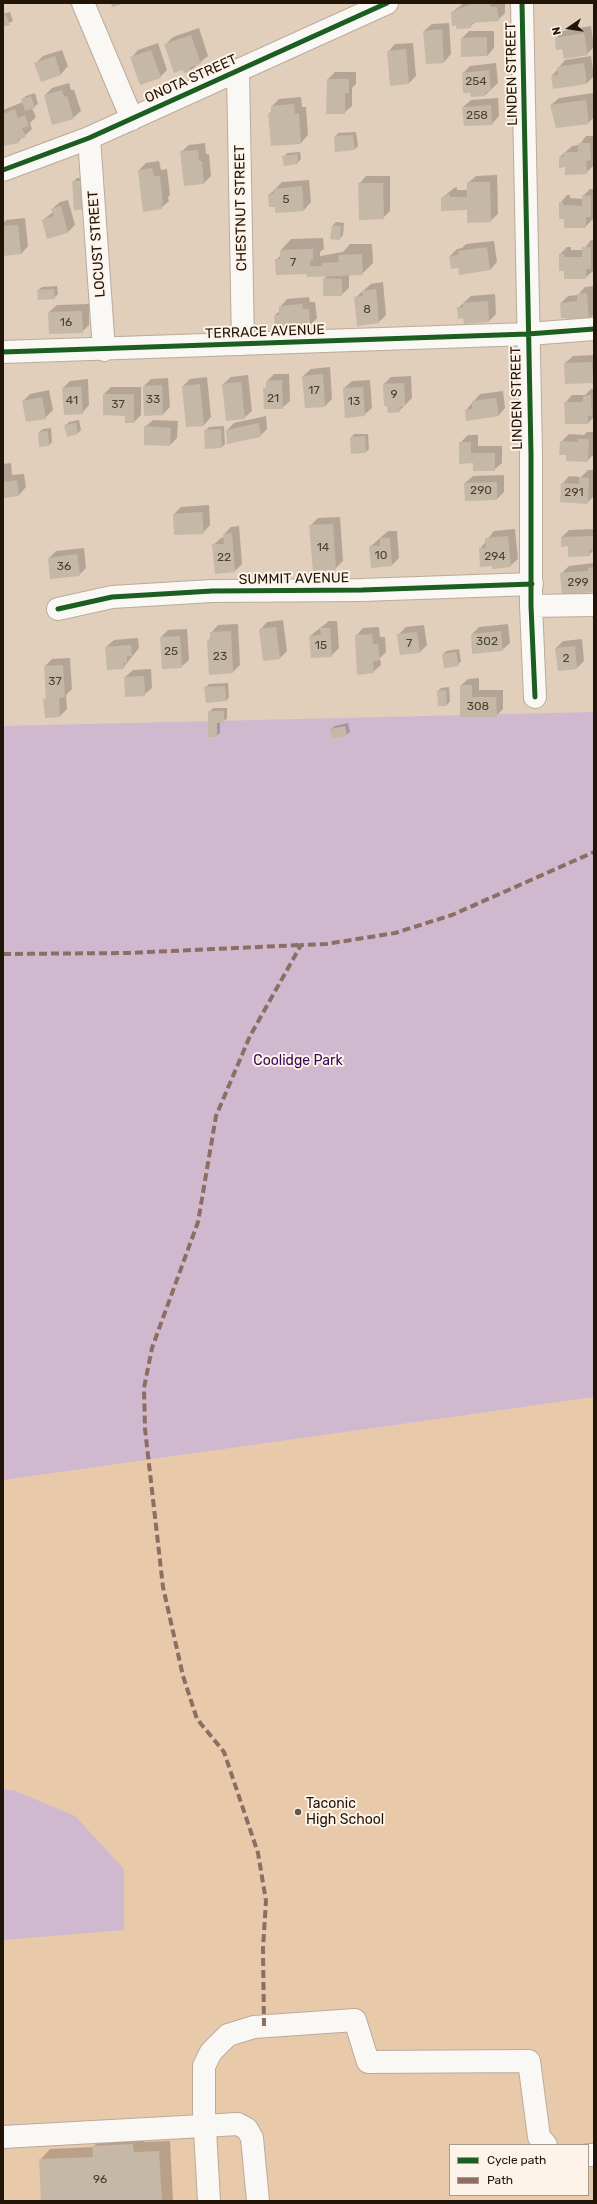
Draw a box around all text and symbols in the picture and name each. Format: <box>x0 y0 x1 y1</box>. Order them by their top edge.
north arrow <box>549 8 589 48</box>
street label: LINDEN STREET <box>503 22 521 126</box>
text: N <box>550 25 564 36</box>
street label: ONOTA STREET <box>142 51 240 107</box>
house number: 254 <box>465 75 487 89</box>
house number: 258 <box>466 109 488 123</box>
street label: CHESTNUT STREET <box>231 145 251 271</box>
street label: LOCUST STREET <box>85 190 109 298</box>
house number: 5 <box>282 193 290 207</box>
house number: 7 <box>290 256 296 270</box>
house number: 8 <box>363 303 371 317</box>
house number: 16 <box>60 316 72 330</box>
street label: TERRACE AVENUE <box>205 322 325 342</box>
street label: LINDEN STREET <box>508 346 526 450</box>
house number: 17 <box>308 384 320 398</box>
house number: 9 <box>390 388 398 402</box>
house number: 21 <box>267 392 279 406</box>
house number: 33 <box>146 393 160 407</box>
house number: 41 <box>66 394 78 408</box>
house number: 13 <box>348 395 360 409</box>
house number: 37 <box>111 398 125 412</box>
house number: 290 <box>470 484 492 498</box>
house number: 291 <box>564 486 584 500</box>
house number: 14 <box>317 541 329 555</box>
house number: 10 <box>375 549 387 563</box>
house number: 294 <box>484 550 506 564</box>
house number: 22 <box>217 551 231 565</box>
house number: 36 <box>57 560 71 574</box>
street label: SUMMIT AVENUE <box>239 570 349 588</box>
house number: 299 <box>567 576 589 590</box>
house number: 302 <box>476 635 498 649</box>
house number: 7 <box>406 637 412 651</box>
house number: 15 <box>315 639 327 653</box>
house number: 25 <box>164 645 178 659</box>
house number: 23 <box>213 650 227 664</box>
house number: 2 <box>562 652 570 666</box>
house number: 37 <box>48 675 62 689</box>
house number: 308 <box>467 700 489 714</box>
park label: Coolidge Park <box>253 1053 343 1069</box>
place label: Taconic High School <box>306 1796 384 1828</box>
marker: Taconic High School <box>293 1807 303 1817</box>
legend <box>449 2144 589 2196</box>
text: Cycle path <box>487 2153 546 2167</box>
house number: 96 <box>93 2173 107 2187</box>
text: Path <box>487 2173 513 2187</box>

